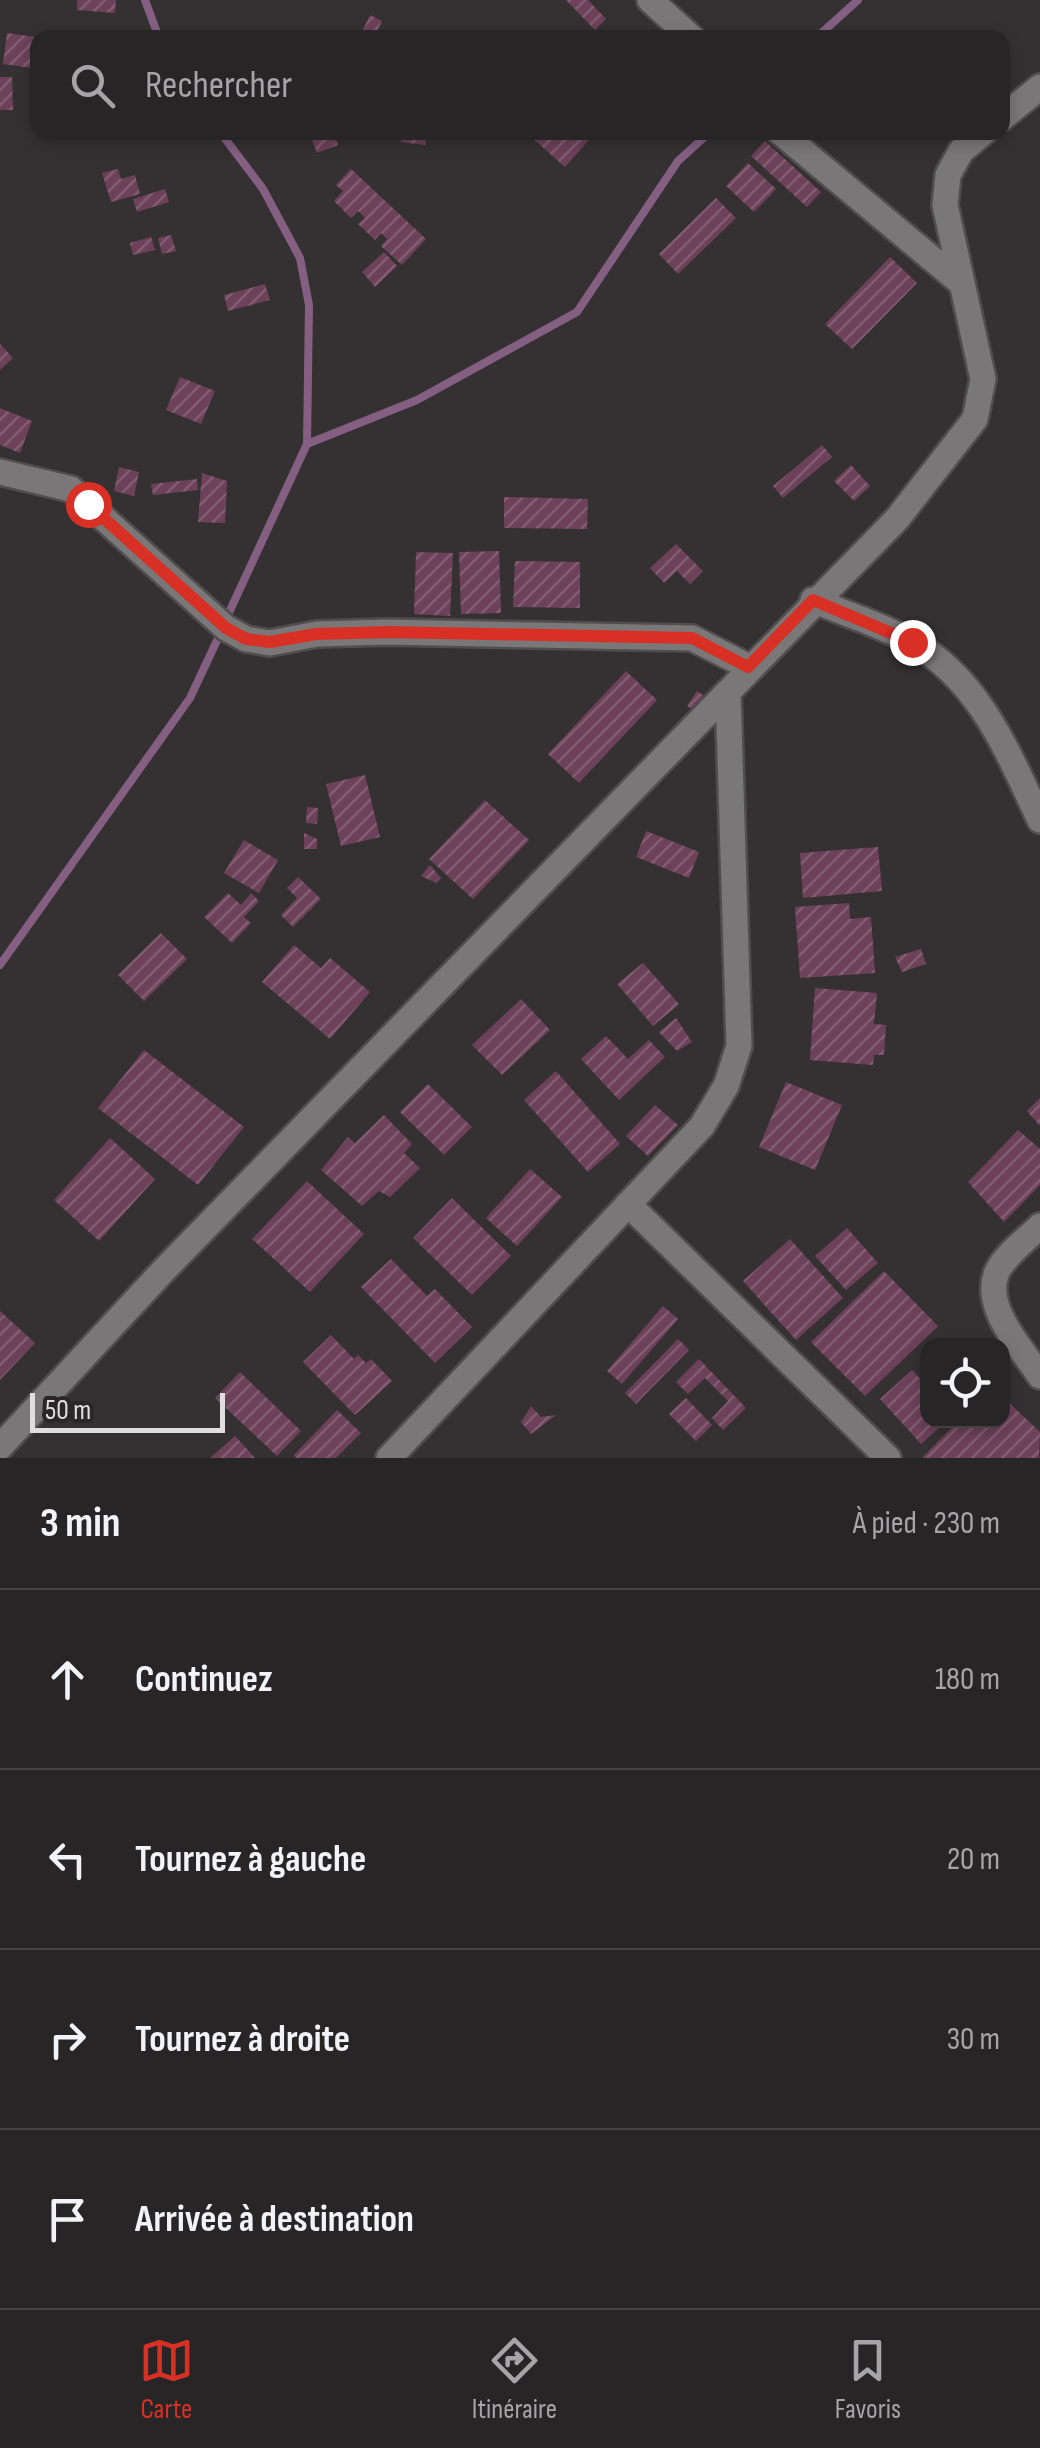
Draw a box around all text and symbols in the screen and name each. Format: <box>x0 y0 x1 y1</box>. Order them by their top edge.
search box <box>30 30 1010 140</box>
icon: search <box>65 58 120 113</box>
text: Rechercher <box>145 63 292 108</box>
route start <box>66 482 112 528</box>
route end <box>890 620 936 666</box>
map controls <box>920 1338 1010 1428</box>
button: locate <box>920 1338 1010 1428</box>
scale bar <box>30 1388 225 1432</box>
text: 50 m <box>45 1394 91 1427</box>
text: 3 min <box>40 1498 120 1549</box>
text: À pied · 230 m <box>853 1504 1000 1543</box>
icon: ahead <box>40 1652 95 1707</box>
text: Continuez <box>135 1657 273 1702</box>
text: 180 m <box>935 1660 1000 1699</box>
icon: left <box>40 1832 95 1887</box>
text: Tournez à gauche <box>135 1837 366 1882</box>
text: 20 m <box>947 1840 1000 1879</box>
icon: right <box>40 2012 95 2067</box>
text: Tournez à droite <box>135 2017 350 2062</box>
text: 30 m <box>947 2020 1000 2059</box>
icon: arrive <box>40 2192 95 2247</box>
text: Arrivée à destination <box>135 2197 414 2242</box>
tab: Carte <box>139 2333 194 2426</box>
tab: Itinéraire <box>472 2333 557 2426</box>
tab: Favoris <box>835 2333 901 2426</box>

